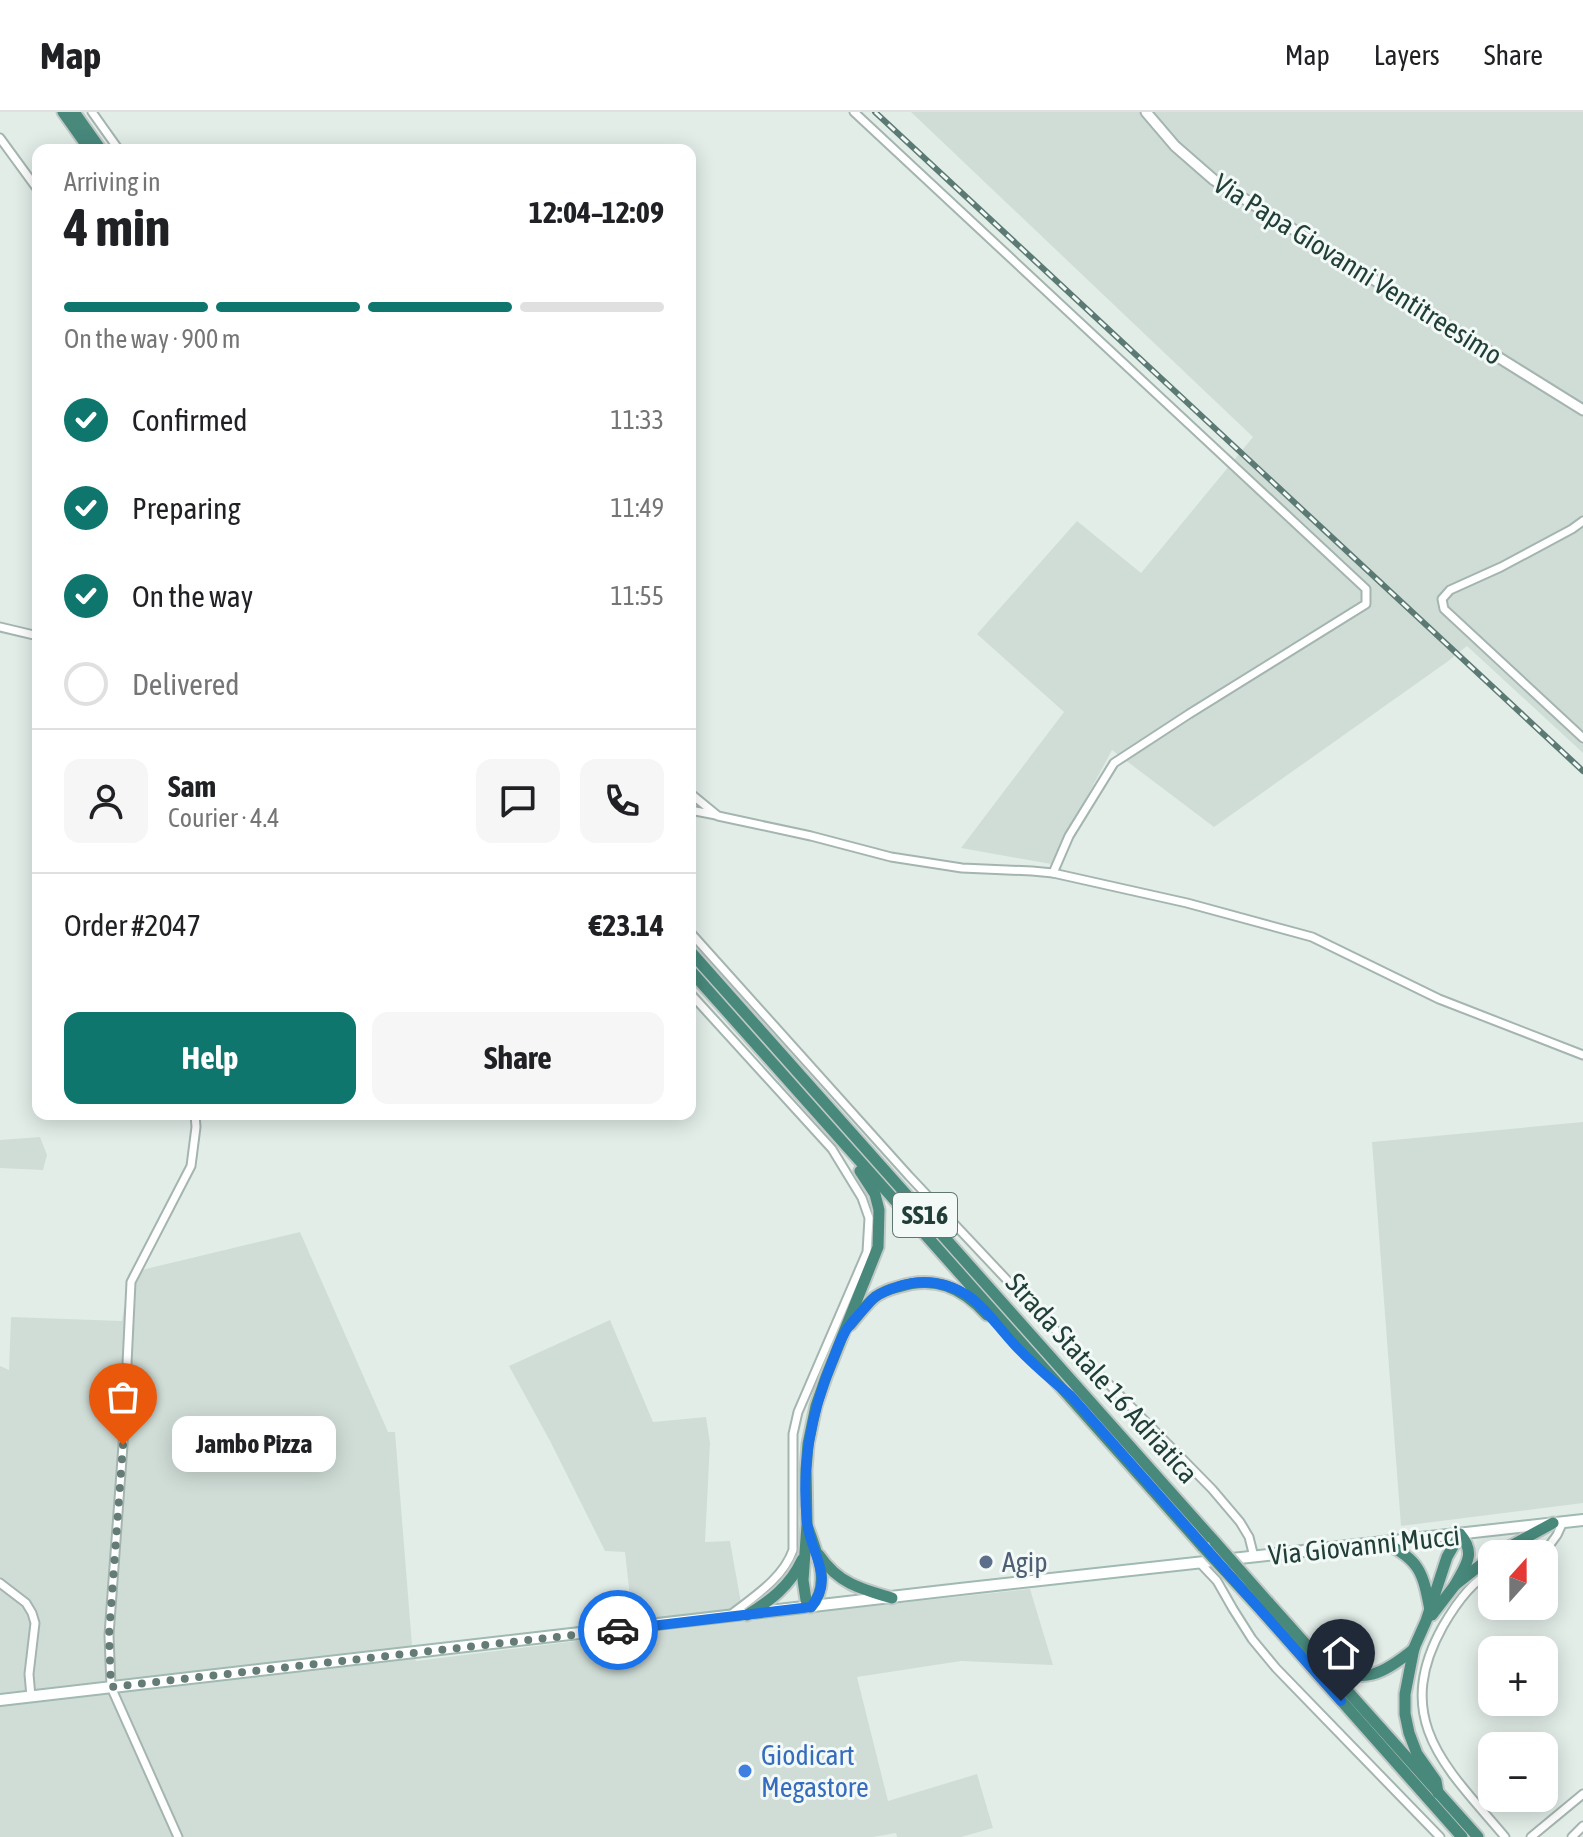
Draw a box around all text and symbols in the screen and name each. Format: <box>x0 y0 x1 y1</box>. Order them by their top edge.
text: Map <box>40 34 101 77</box>
text: Map <box>1285 39 1330 71</box>
text: Layers <box>1374 39 1440 71</box>
text: Share <box>1484 39 1543 71</box>
text: Arriving in <box>64 167 161 197</box>
street label: Via Papa Giovanni Ventitreesimo <box>1208 167 1508 371</box>
text: 12:04–12:09 <box>529 195 664 229</box>
text: 4 min <box>64 197 170 257</box>
text: On the way · 900 m <box>64 324 241 354</box>
icon: check <box>64 398 108 442</box>
text: Confirmed <box>132 403 247 437</box>
text: 11:33 <box>610 405 664 435</box>
icon: check <box>64 486 108 530</box>
text: Preparing <box>132 491 241 525</box>
text: 11:49 <box>610 493 664 523</box>
icon: check <box>64 574 108 618</box>
text: On the way <box>132 579 253 613</box>
text: 11:55 <box>610 581 664 611</box>
text: Delivered <box>132 667 240 701</box>
button: person <box>64 759 148 843</box>
button: chat <box>476 759 560 843</box>
button: phone <box>580 759 664 843</box>
text: Sam <box>168 769 216 803</box>
text: Courier · 4.4 <box>168 803 279 833</box>
text: Order #2047 <box>64 908 201 942</box>
text: €23.14 <box>589 908 664 942</box>
button: Help <box>64 1012 356 1104</box>
button: Share <box>372 1012 664 1104</box>
road number: SS16 <box>893 1193 957 1237</box>
street label: Strada Statale 16 Adriatica <box>999 1267 1205 1489</box>
pin <box>89 1363 157 1445</box>
icon: bag <box>101 1375 145 1419</box>
callout: Jambo Pizza <box>171 1417 335 1473</box>
text: Jambo Pizza <box>196 1429 312 1459</box>
street label: Via Giovanni Mucci <box>1267 1519 1461 1571</box>
north arrow <box>1478 1540 1558 1620</box>
map controls <box>1478 1540 1558 1812</box>
place label: Agip <box>1002 1546 1047 1578</box>
marker: Agip <box>977 1553 995 1571</box>
courier <box>578 1590 658 1670</box>
icon: car <box>596 1608 640 1652</box>
pin <box>1307 1619 1375 1701</box>
icon: home <box>1319 1631 1363 1675</box>
button: + <box>1478 1636 1558 1716</box>
button: − <box>1478 1732 1558 1812</box>
place label: Giodicart Megastore <box>761 1739 869 1803</box>
marker: Giodicart Megastore <box>736 1762 754 1780</box>

